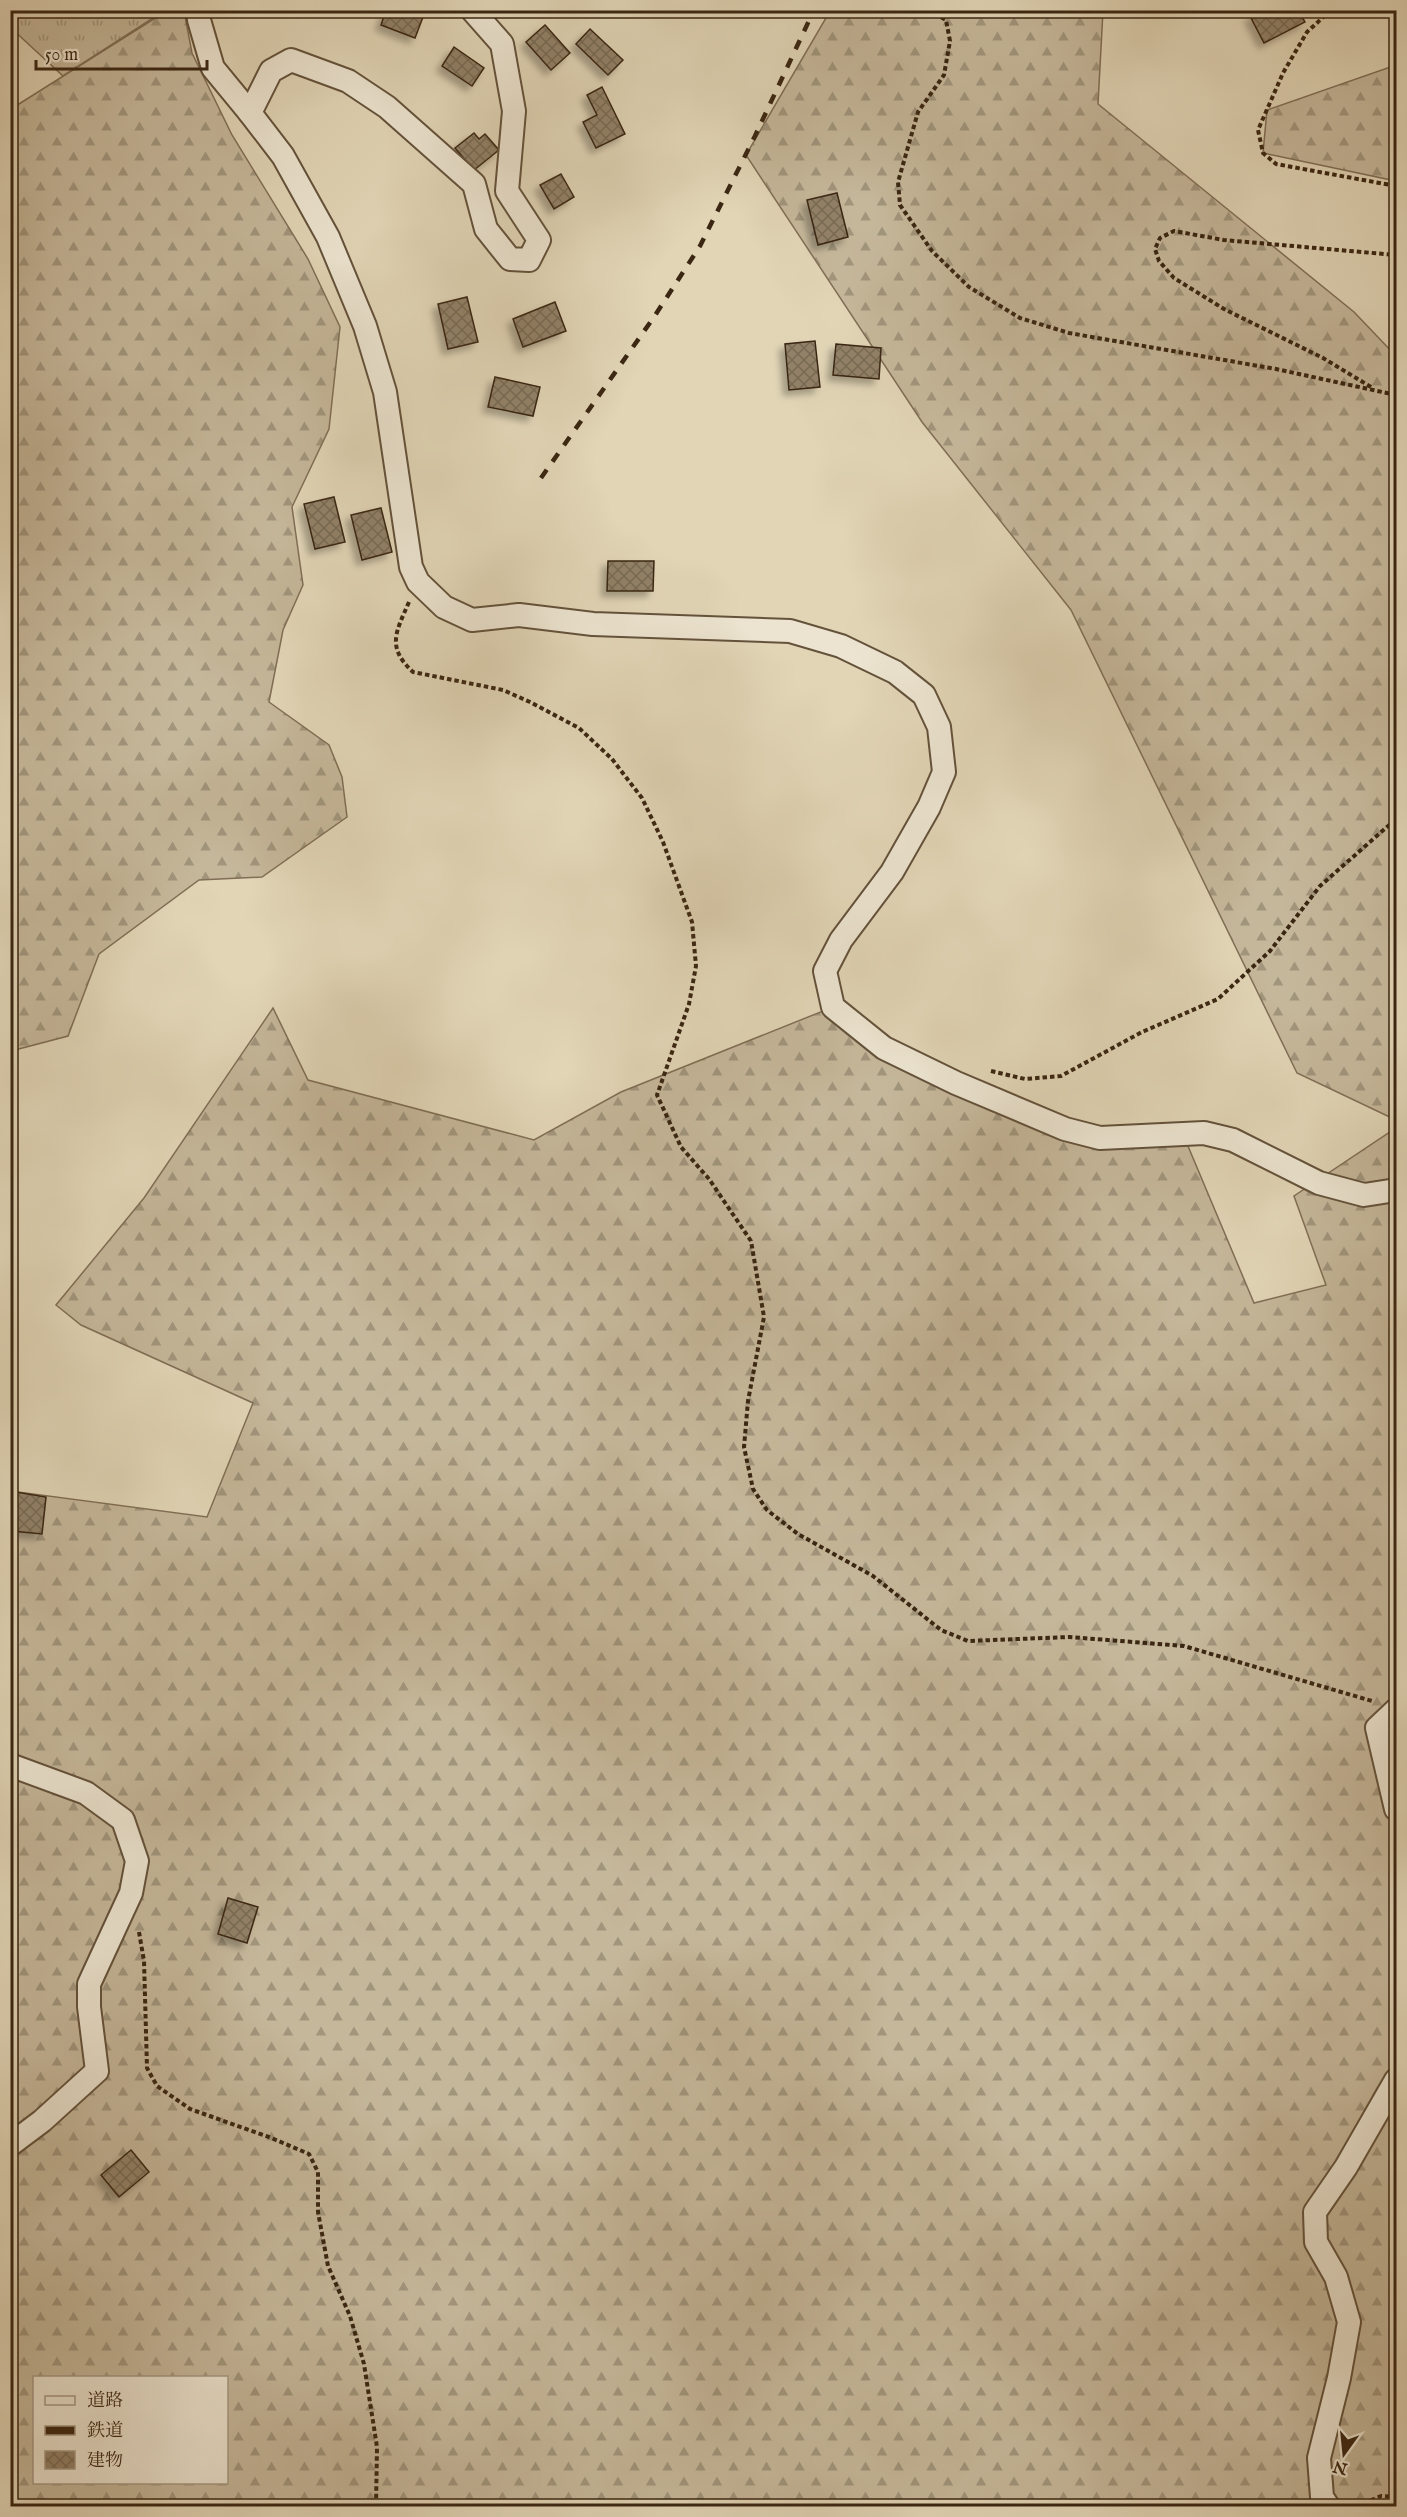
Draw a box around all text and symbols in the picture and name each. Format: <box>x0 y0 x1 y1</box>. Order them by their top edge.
scale bar <box>36 33 207 71</box>
text: 50 m <box>45 44 78 67</box>
legend <box>33 2376 228 2484</box>
text: 道路 <box>87 2390 123 2413</box>
text: 鉄道 <box>87 2420 123 2443</box>
north arrow <box>1314 2424 1374 2484</box>
text: 建物 <box>87 2450 123 2473</box>
text: N <box>1331 2455 1351 2478</box>

